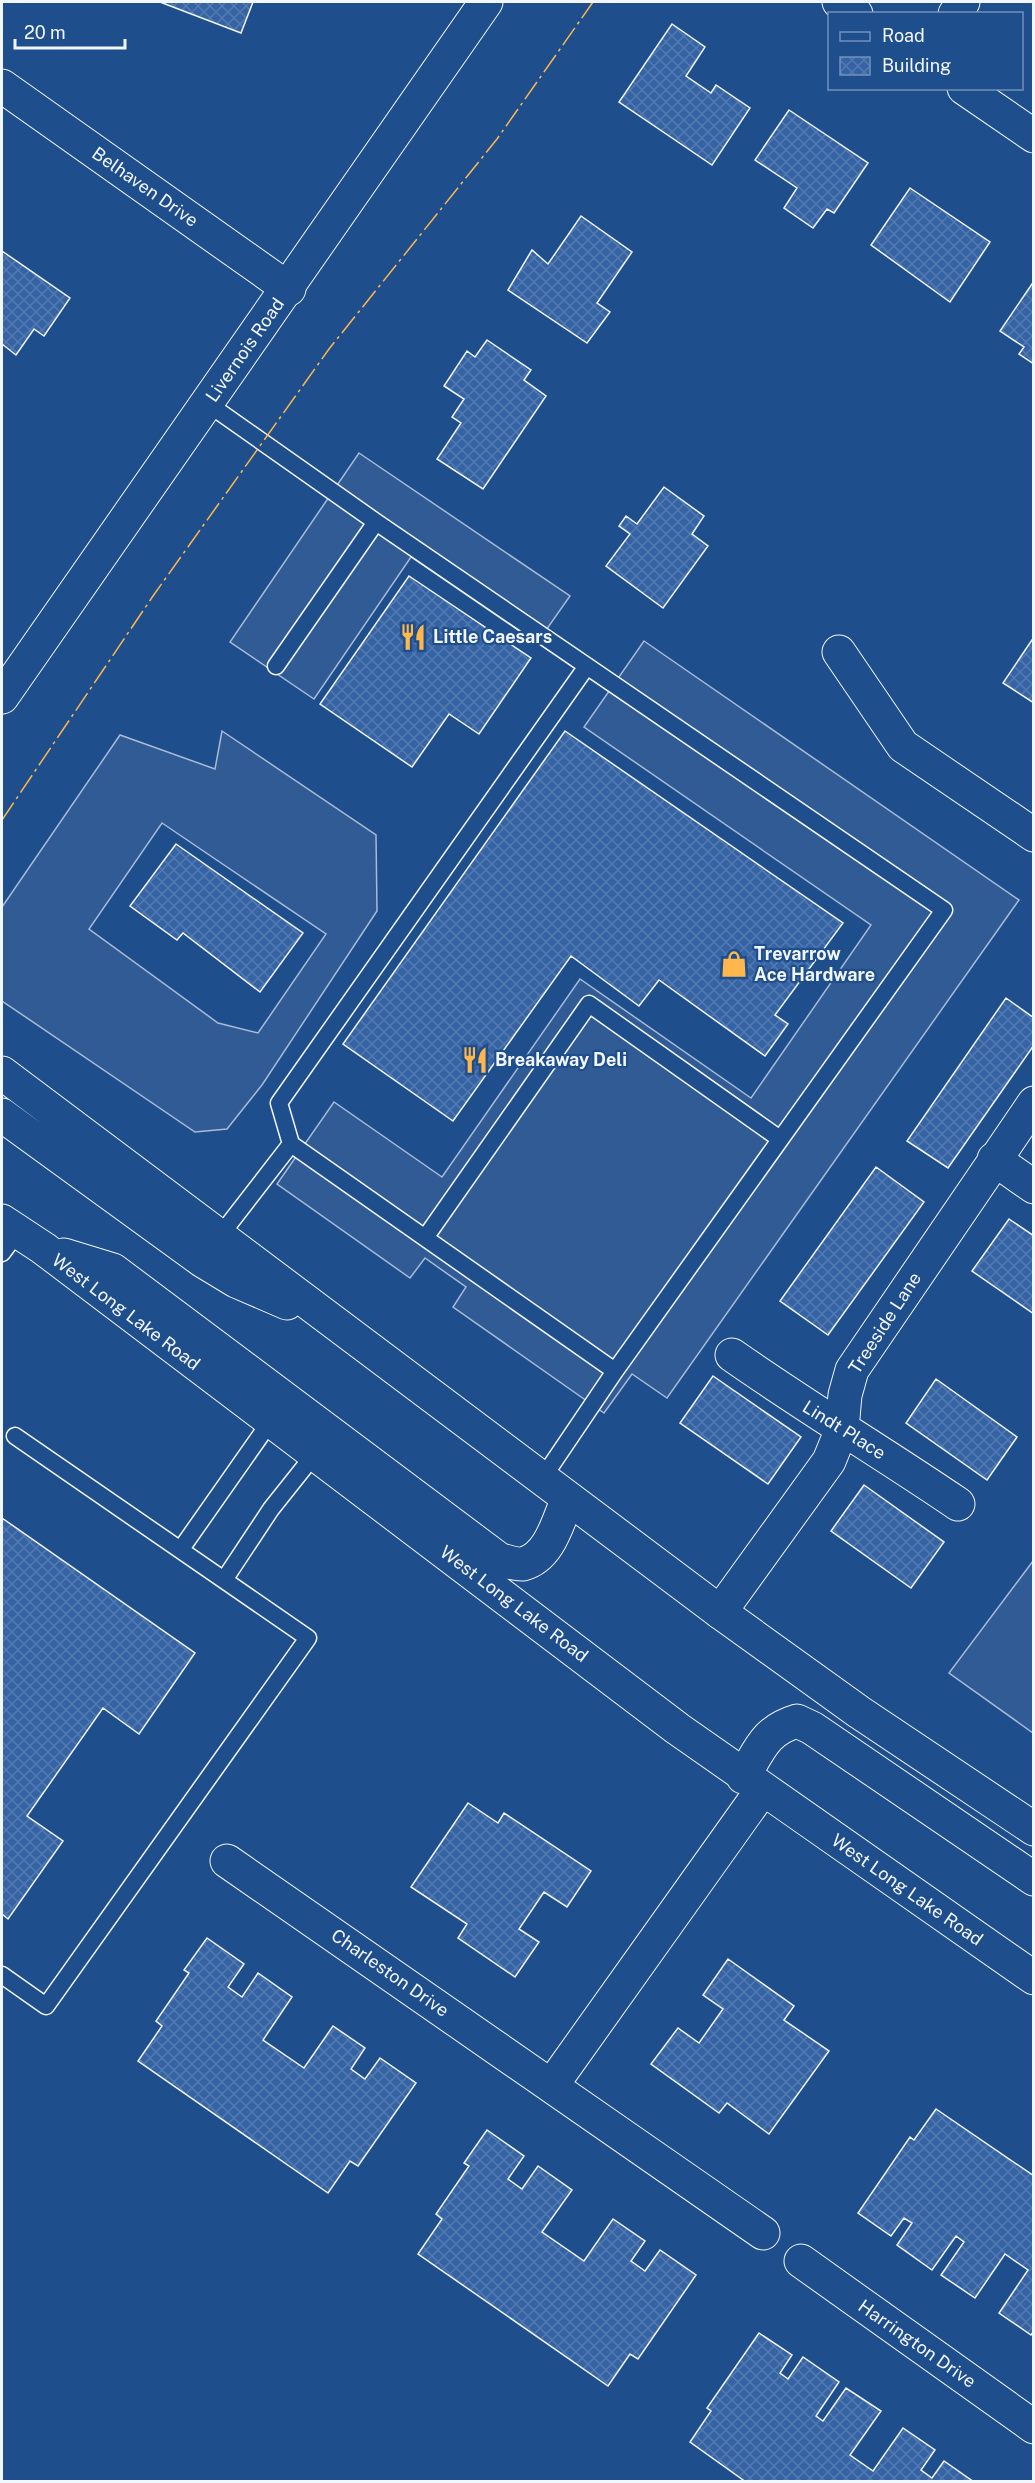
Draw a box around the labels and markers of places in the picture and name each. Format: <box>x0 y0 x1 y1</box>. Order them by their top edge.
restaurant icon: Little Caesars <box>398 622 428 652</box>
place label: Little Caesars <box>433 626 552 647</box>
place label: Trevarrow Ace Hardware <box>754 943 875 985</box>
shop icon: Trevarrow Ace Hardware <box>719 949 749 979</box>
restaurant icon: Breakaway Deli <box>460 1045 490 1075</box>
place label: Breakaway Deli <box>495 1049 627 1070</box>

